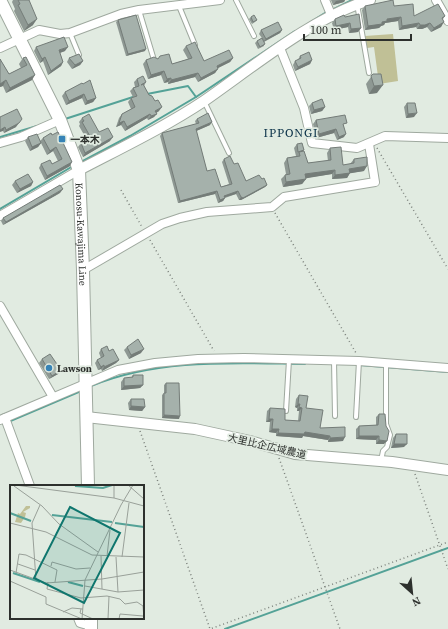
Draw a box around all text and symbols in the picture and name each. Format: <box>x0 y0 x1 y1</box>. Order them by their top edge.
scale bar <box>304 16 411 42</box>
text: 100 m <box>310 22 342 38</box>
district label: IPPONGI <box>264 125 318 141</box>
place label: 一本木 <box>70 133 100 146</box>
marker: 一本木 <box>57 134 67 144</box>
street label: Konosu-Kawajima Line <box>73 182 90 286</box>
place label: Lawson <box>57 362 92 375</box>
marker: Lawson <box>44 363 54 373</box>
street label: 大里比企広域農道 <box>227 431 307 461</box>
inset map <box>10 485 144 619</box>
north arrow <box>392 573 432 613</box>
text: N <box>409 593 423 610</box>

